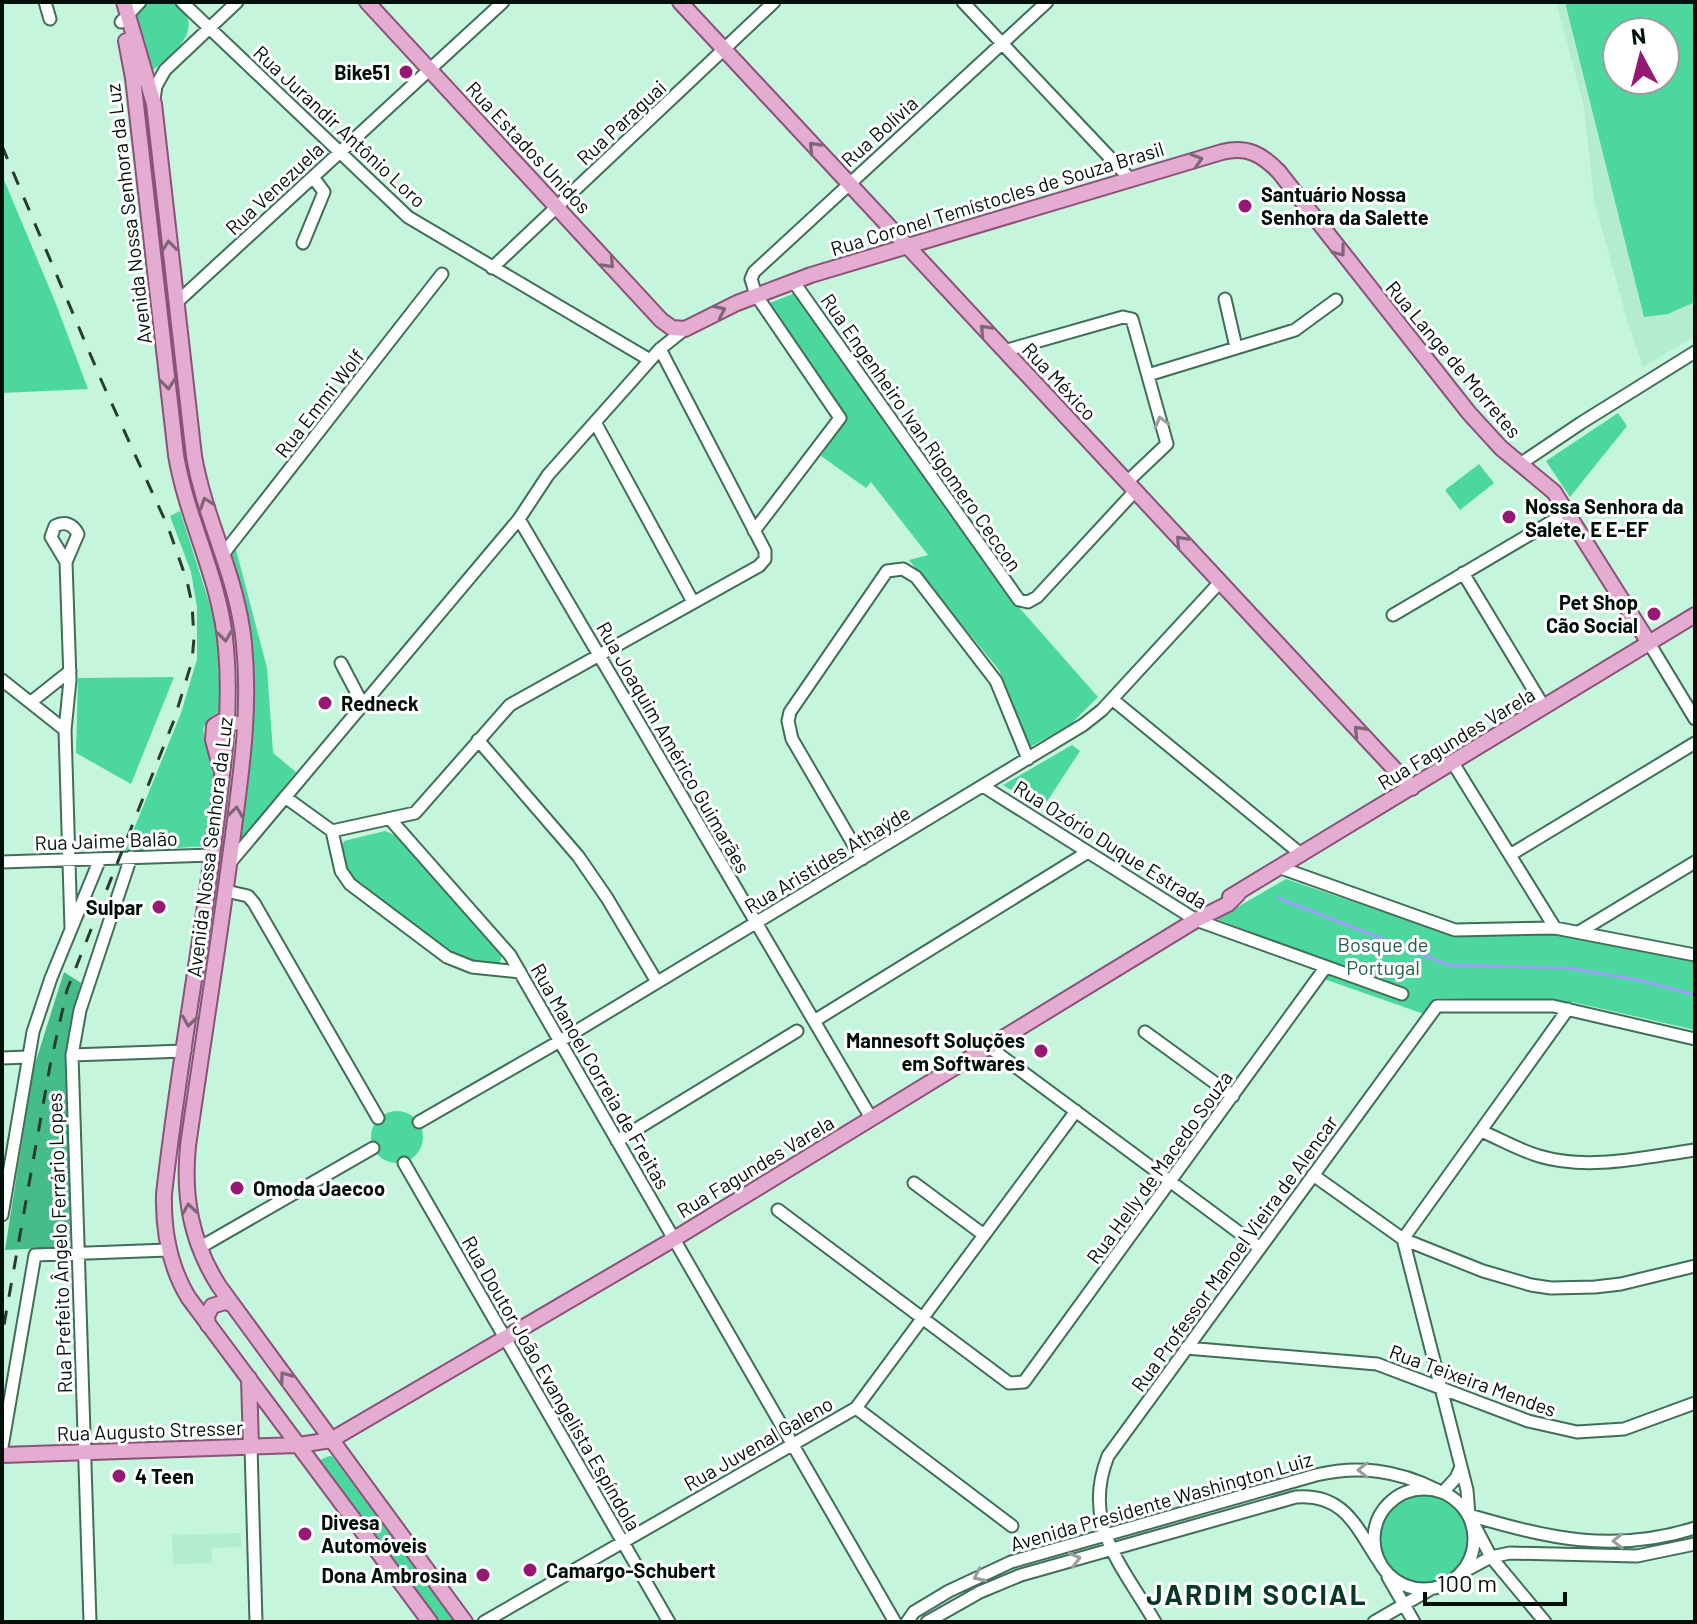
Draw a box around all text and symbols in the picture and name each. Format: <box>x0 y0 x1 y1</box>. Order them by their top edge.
north arrow <box>1601 16 1681 96</box>
text: N <box>1630 21 1647 49</box>
street label: Rua Jurandir Antônio Loro <box>249 40 431 212</box>
place label: Bike51 <box>334 60 390 84</box>
marker: Bike51 <box>397 63 415 81</box>
street label: Rua Paraguai <box>571 75 671 169</box>
street label: Rua Estados Unidos <box>462 76 596 218</box>
street label: Avenida Nossa Senhora da Luz <box>100 82 156 346</box>
street label: Rua Bolívia <box>836 91 922 171</box>
street label: Rua Coronel Temístocles de Souza Brasil <box>827 136 1167 260</box>
street label: Rua Venezuela <box>220 137 328 239</box>
one-way arrow <box>810 141 824 156</box>
one-way arrow <box>1189 153 1203 169</box>
place label: Santuário Nossa Senhora da Salette <box>1261 182 1429 229</box>
marker: Santuário Nossa Senhora da Salette <box>1236 197 1254 215</box>
one-way arrow <box>161 239 178 252</box>
one-way arrow <box>1331 242 1345 257</box>
one-way arrow <box>599 254 613 269</box>
street label: Rua Lange de Morretes <box>1381 276 1527 442</box>
street label: Rua Engenheiro Ivan Rigomero Ceccon <box>817 289 1027 575</box>
one-way arrow <box>712 305 726 321</box>
one-way arrow <box>980 325 995 339</box>
street label: Rua México <box>1018 337 1102 425</box>
street label: Rua Emmi Wolf <box>269 344 369 462</box>
one-way arrow <box>159 378 176 391</box>
one-way arrow <box>1154 416 1171 430</box>
place label: Nossa Senhora da Salete, E E-EF <box>1525 494 1684 541</box>
one-way arrow <box>199 497 215 511</box>
marker: Nossa Senhora da Salete, E E-EF <box>1500 508 1518 526</box>
one-way arrow <box>1177 535 1191 550</box>
place label: Pet Shop Cão Social <box>1546 590 1638 637</box>
marker: Pet Shop Cão Social <box>1645 605 1663 623</box>
street label: Rua Joaquim Américo Guimarães <box>592 617 756 877</box>
one-way arrow <box>216 629 233 643</box>
street label: Rua Fagundes Varela <box>1373 682 1539 794</box>
place label: Redneck <box>341 691 419 715</box>
marker: Redneck <box>316 694 334 712</box>
street label: Avenida Nossa Senhora da Luz <box>181 715 237 979</box>
one-way arrow <box>1353 726 1368 740</box>
street label: Rua Ozório Duque Estrada <box>1010 775 1212 913</box>
street label: Rua Aristides Athaýde <box>740 800 914 918</box>
one-way arrow <box>227 806 244 819</box>
street label: Rua Jaime Balão <box>34 826 178 854</box>
place label: Sulpar <box>86 895 143 919</box>
marker: Sulpar <box>150 898 168 916</box>
park label: Bosque de Portugal <box>1337 932 1429 979</box>
street label: Rua Manoel Correia de Freitas <box>526 959 676 1193</box>
one-way arrow <box>181 1014 198 1027</box>
place label: Mannesoft Soluções em Softwares <box>846 1028 1025 1075</box>
marker: Mannesoft Soluções em Softwares <box>1032 1042 1050 1060</box>
street label: Rua Helly de Macedo Souza <box>1081 1066 1237 1268</box>
street label: Rua Prefeito Ângelo Ferrário Lopes <box>42 1092 76 1394</box>
street label: Rua Fagundes Varela <box>672 1110 838 1222</box>
street label: Rua Professor Manoel Vieira de Alencar <box>1126 1110 1342 1396</box>
place label: Omoda Jaecoo <box>253 1176 385 1200</box>
marker: Omoda Jaecoo <box>228 1179 246 1197</box>
one-way arrow <box>181 1202 198 1216</box>
street label: Rua Doutor João Evangelista Espíndola <box>457 1231 647 1535</box>
street label: Rua Teixeira Mendes <box>1386 1339 1560 1421</box>
one-way arrow <box>281 1371 295 1386</box>
street label: Rua Juvenal Galeno <box>679 1391 837 1495</box>
street label: Rua Augusto Stresser <box>56 1415 244 1445</box>
street label: Avenida Presidente Washington Luiz <box>1007 1446 1315 1556</box>
one-way arrow <box>1356 1461 1369 1479</box>
place label: 4 Teen <box>135 1464 194 1488</box>
marker: 4 Teen <box>110 1467 128 1485</box>
place label: Divesa Automóveis <box>321 1510 427 1557</box>
marker: Divesa Automóveis <box>296 1525 314 1543</box>
one-way arrow <box>1611 1532 1624 1550</box>
one-way arrow <box>1068 1552 1082 1568</box>
scale bar <box>1425 1556 1565 1606</box>
place label: Camargo-Schubert <box>546 1558 716 1582</box>
marker: Camargo-Schubert <box>521 1561 539 1579</box>
place label: Dona Ambrosina <box>321 1563 467 1587</box>
marker: Dona Ambrosina <box>474 1566 492 1584</box>
one-way arrow <box>972 1566 987 1582</box>
text: 100 m <box>1437 1568 1497 1597</box>
district label: JARDIM SOCIAL <box>1146 1577 1368 1611</box>

